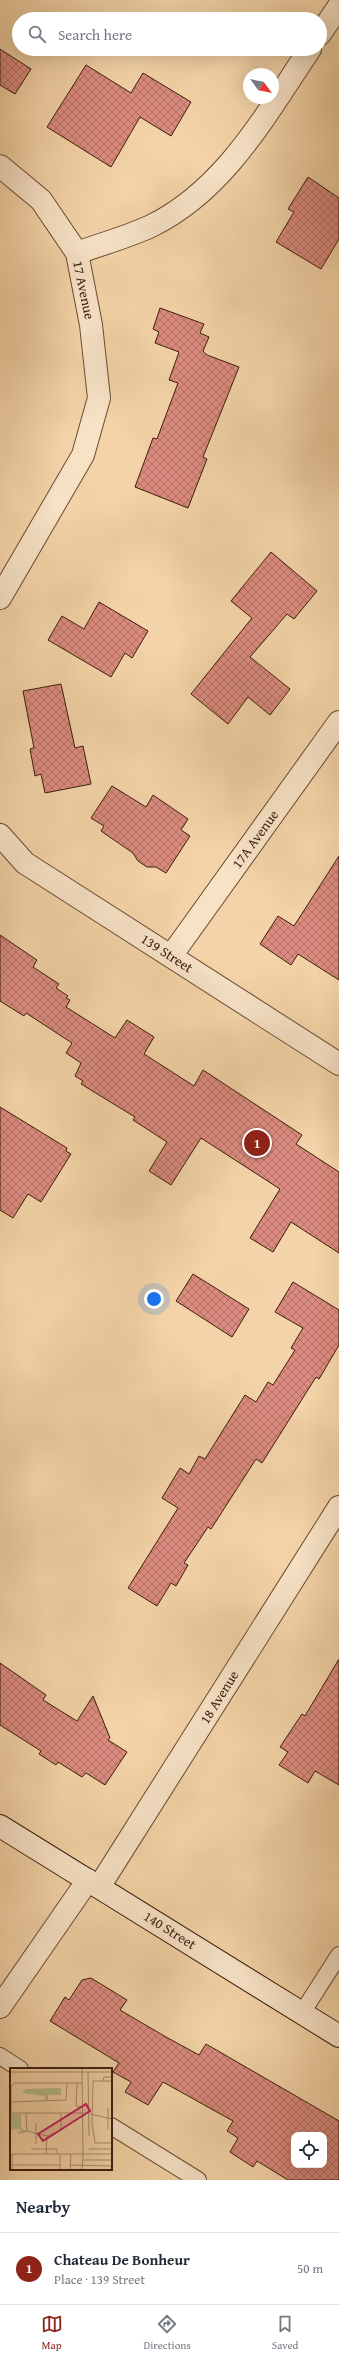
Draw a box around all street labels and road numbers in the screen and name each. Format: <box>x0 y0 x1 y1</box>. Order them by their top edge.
street label: 17 Avenue <box>68 259 100 322</box>
street label: 17A Avenue <box>227 805 283 872</box>
street label: 139 Street <box>137 929 197 977</box>
street label: 18 Avenue <box>195 1666 243 1728</box>
street label: 140 Street <box>140 1906 200 1954</box>

